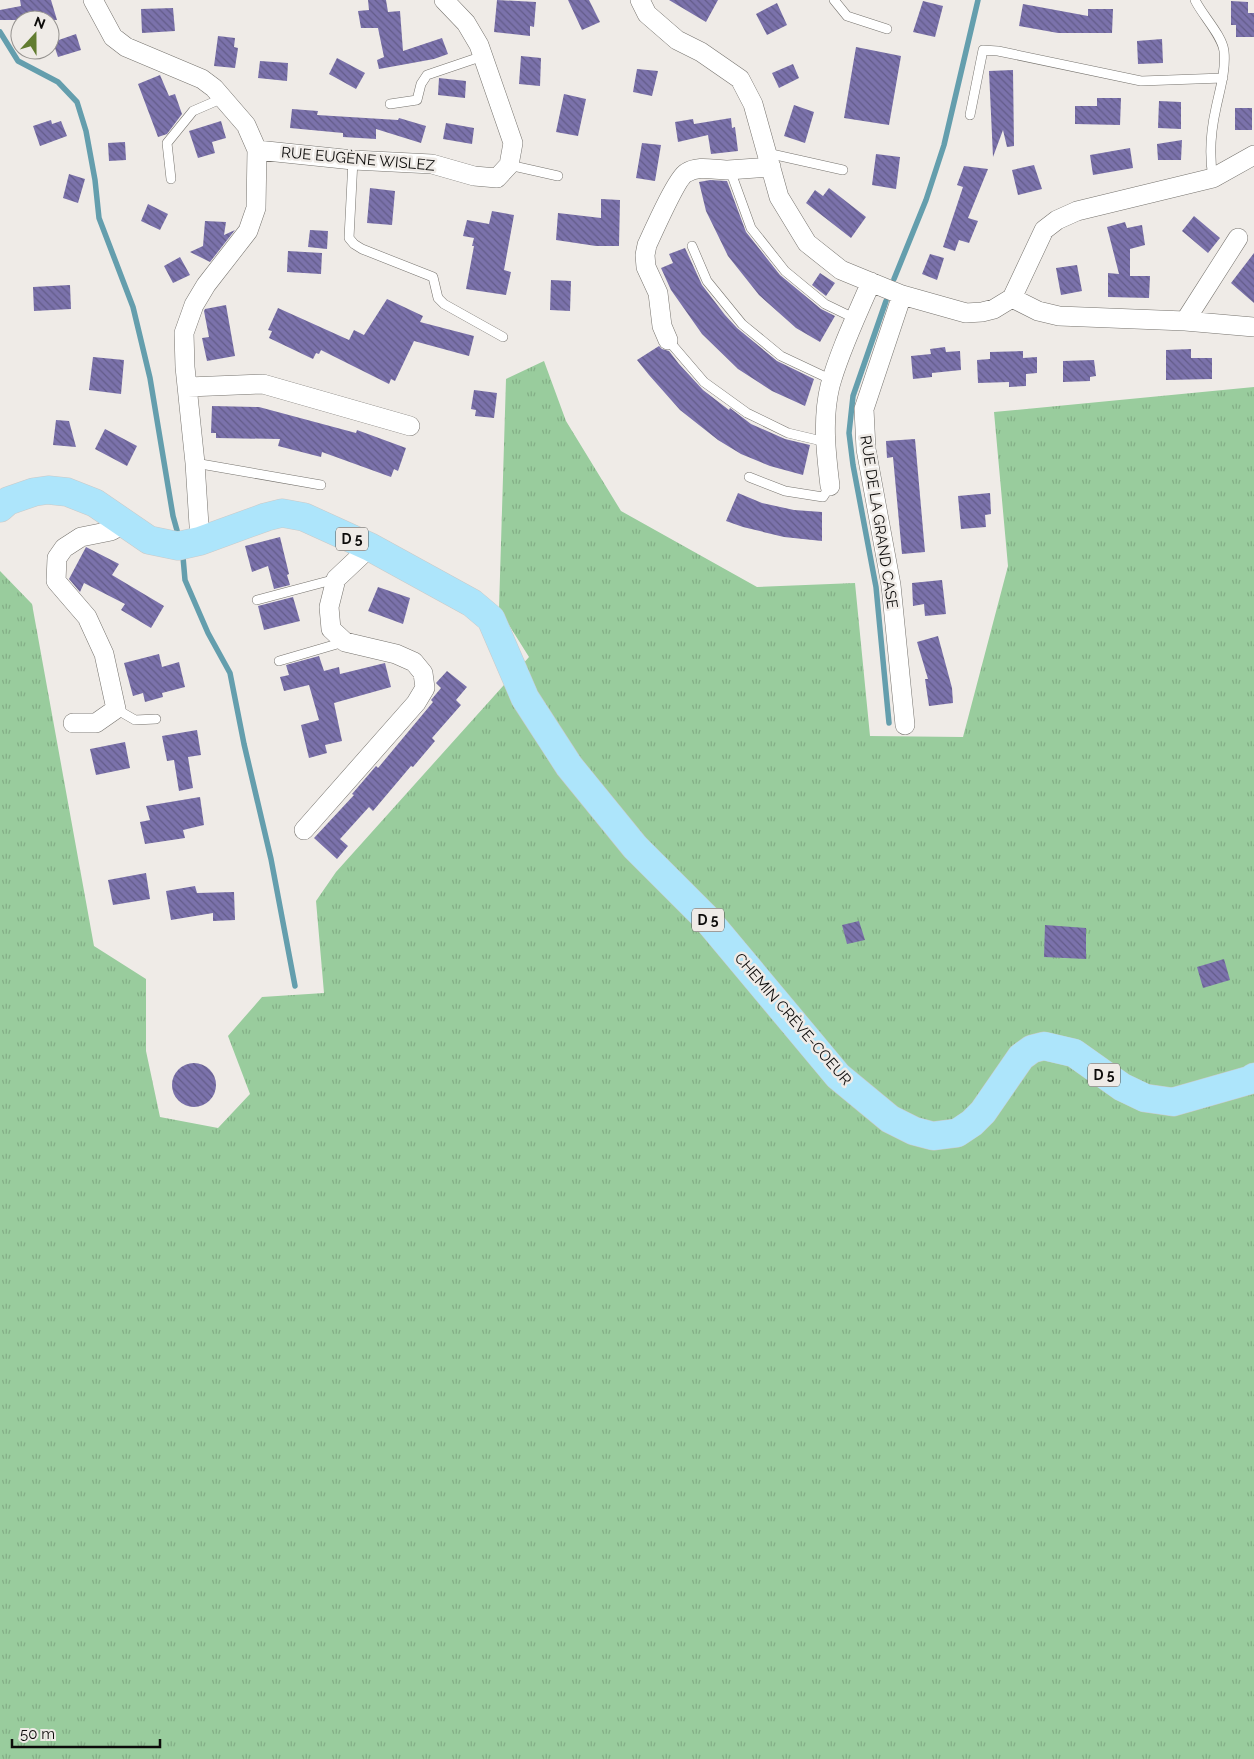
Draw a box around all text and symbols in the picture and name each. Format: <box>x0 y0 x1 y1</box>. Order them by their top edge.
north arrow <box>10 10 60 60</box>
text: N <box>32 13 48 32</box>
street label: RUE EUGÈNE WISLEZ <box>280 143 436 175</box>
street label: RUE DE LA GRAND CASE <box>856 434 902 610</box>
road number: D 5 <box>336 528 368 550</box>
road number: D 5 <box>692 908 724 932</box>
street label: CHEMIN CRÈVE-COEUR <box>731 949 855 1089</box>
road number: D 5 <box>1088 1064 1120 1086</box>
scale bar <box>12 1716 160 1748</box>
text: 50 m <box>20 1725 55 1743</box>

